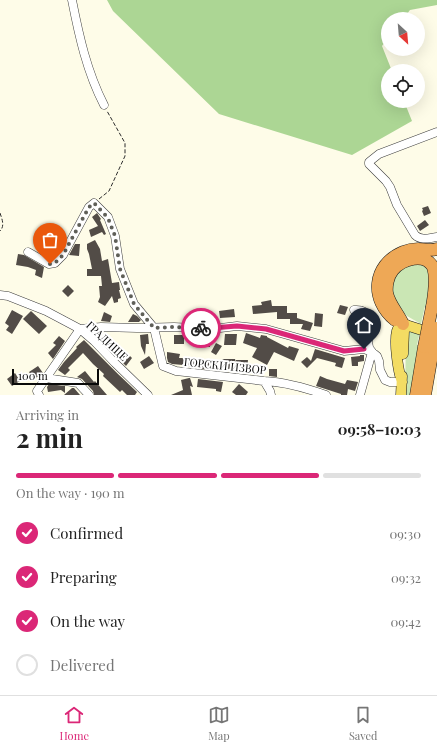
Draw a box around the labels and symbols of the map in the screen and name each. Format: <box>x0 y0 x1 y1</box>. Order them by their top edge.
north arrow <box>381 12 425 56</box>
pin <box>33 223 67 264</box>
courier <box>181 308 221 348</box>
pin <box>347 308 381 349</box>
street label: ГРАДИЩЕ <box>83 317 132 364</box>
street label: ГОРСКИ ИЗВОР <box>183 354 267 377</box>
scale bar <box>12 367 99 386</box>

